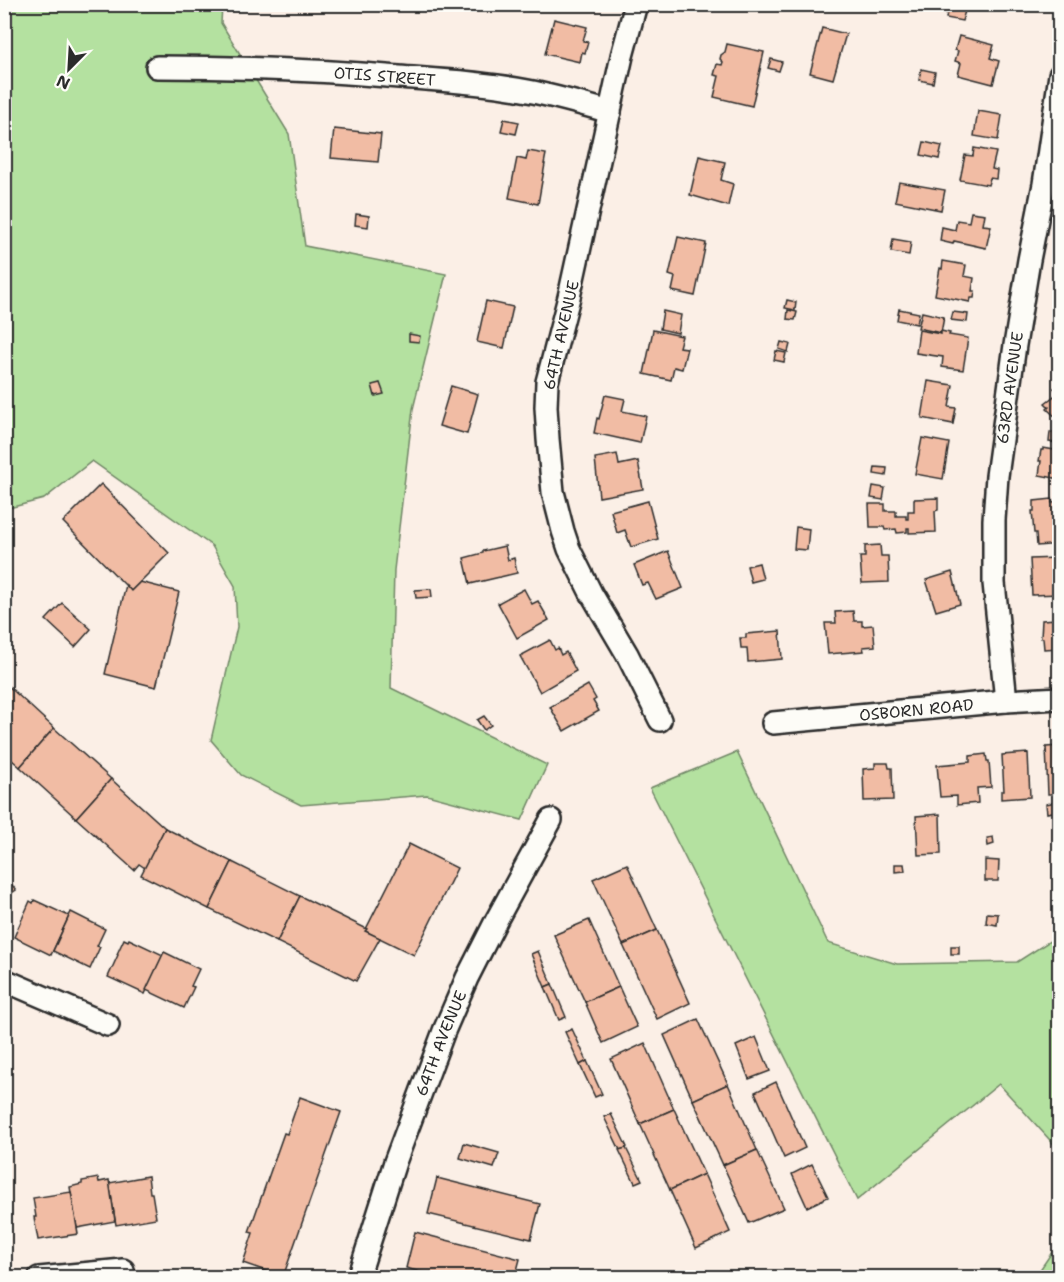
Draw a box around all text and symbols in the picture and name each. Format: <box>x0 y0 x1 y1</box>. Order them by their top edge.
north arrow <box>39 39 99 99</box>
street label: OTIS STREET <box>333 62 437 90</box>
text: N <box>53 70 73 94</box>
street label: 64TH AVENUE <box>538 278 584 392</box>
street label: 63RD AVENUE <box>991 330 1028 445</box>
street label: OSBORN ROAD <box>858 694 974 725</box>
street label: 64TH AVENUE <box>410 987 471 1099</box>

